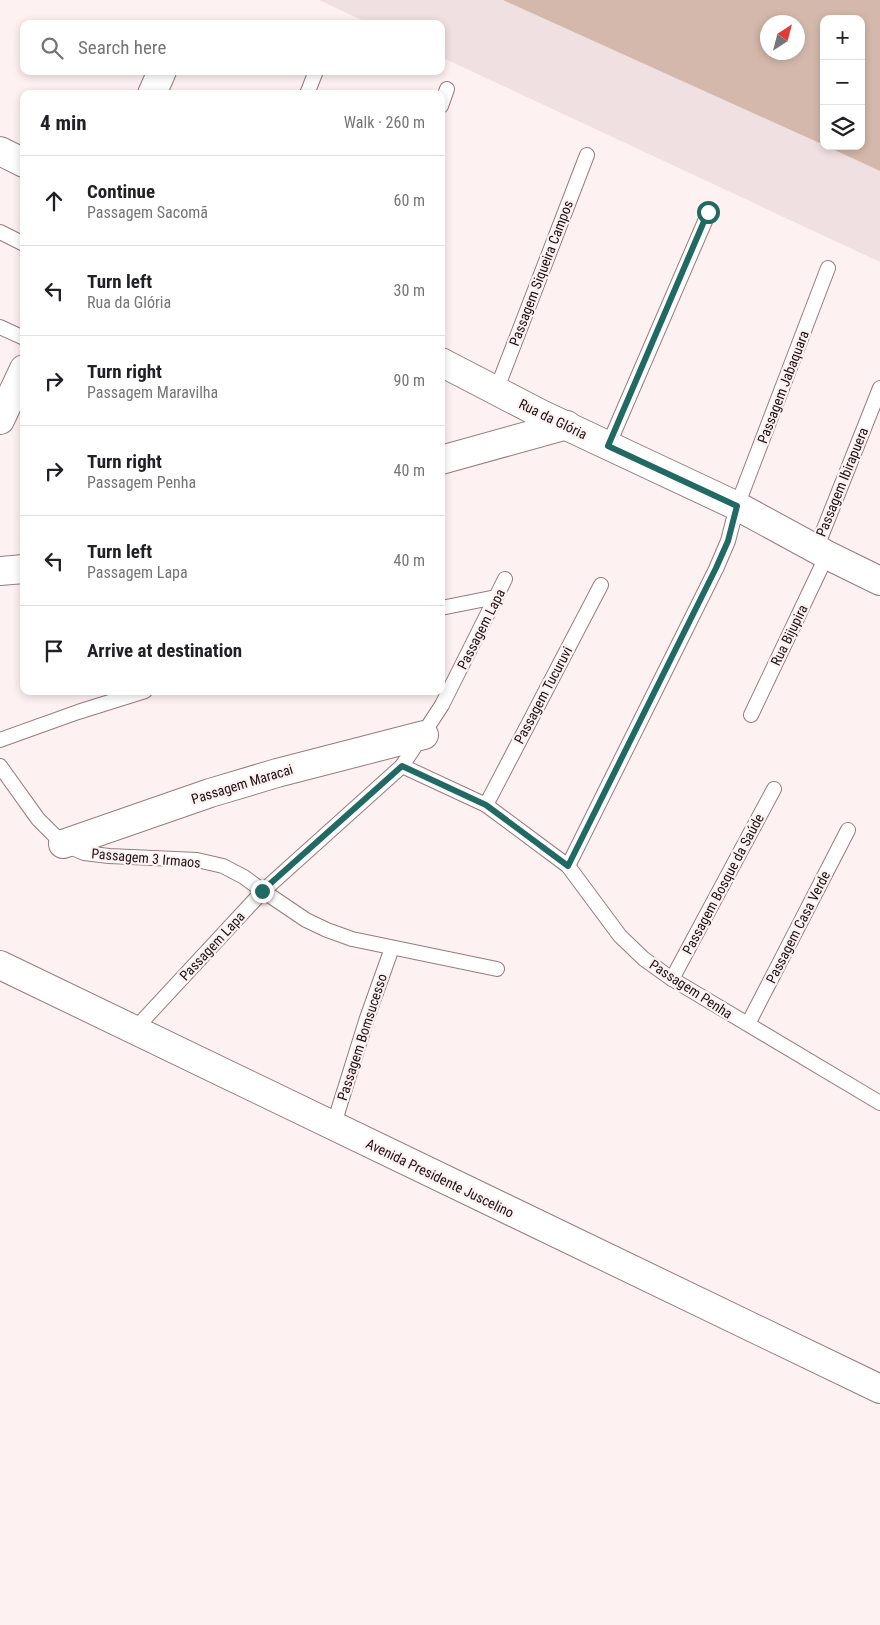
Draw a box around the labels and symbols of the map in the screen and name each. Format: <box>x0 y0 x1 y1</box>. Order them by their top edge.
north arrow <box>760 15 805 60</box>
street label: Passagem Siqueira Campos <box>506 198 576 348</box>
route start <box>697 201 720 224</box>
street label: Passagem Jabaquara <box>754 328 812 446</box>
street label: Rua da Glória <box>516 396 590 442</box>
street label: Passagem Ibirapuera <box>813 425 871 539</box>
street label: Passagem Lapa <box>454 586 508 672</box>
street label: Rua Bijupira <box>767 602 811 668</box>
street label: Passagem Tucuruvi <box>511 644 575 746</box>
street label: Passagem Maracai <box>189 761 295 807</box>
street label: Passagem Bosque da Saúde <box>679 811 767 957</box>
street label: Passagem 3 Irmaos <box>91 845 201 871</box>
street label: Passagem Casa Verde <box>763 868 833 986</box>
route end <box>251 880 274 903</box>
street label: Passagem Lapa <box>176 908 248 984</box>
street label: Passagem Penha <box>647 956 735 1022</box>
street label: Passagem Bomsucesso <box>334 972 390 1102</box>
street label: Avenida Presidente Juscelino <box>363 1135 517 1221</box>

